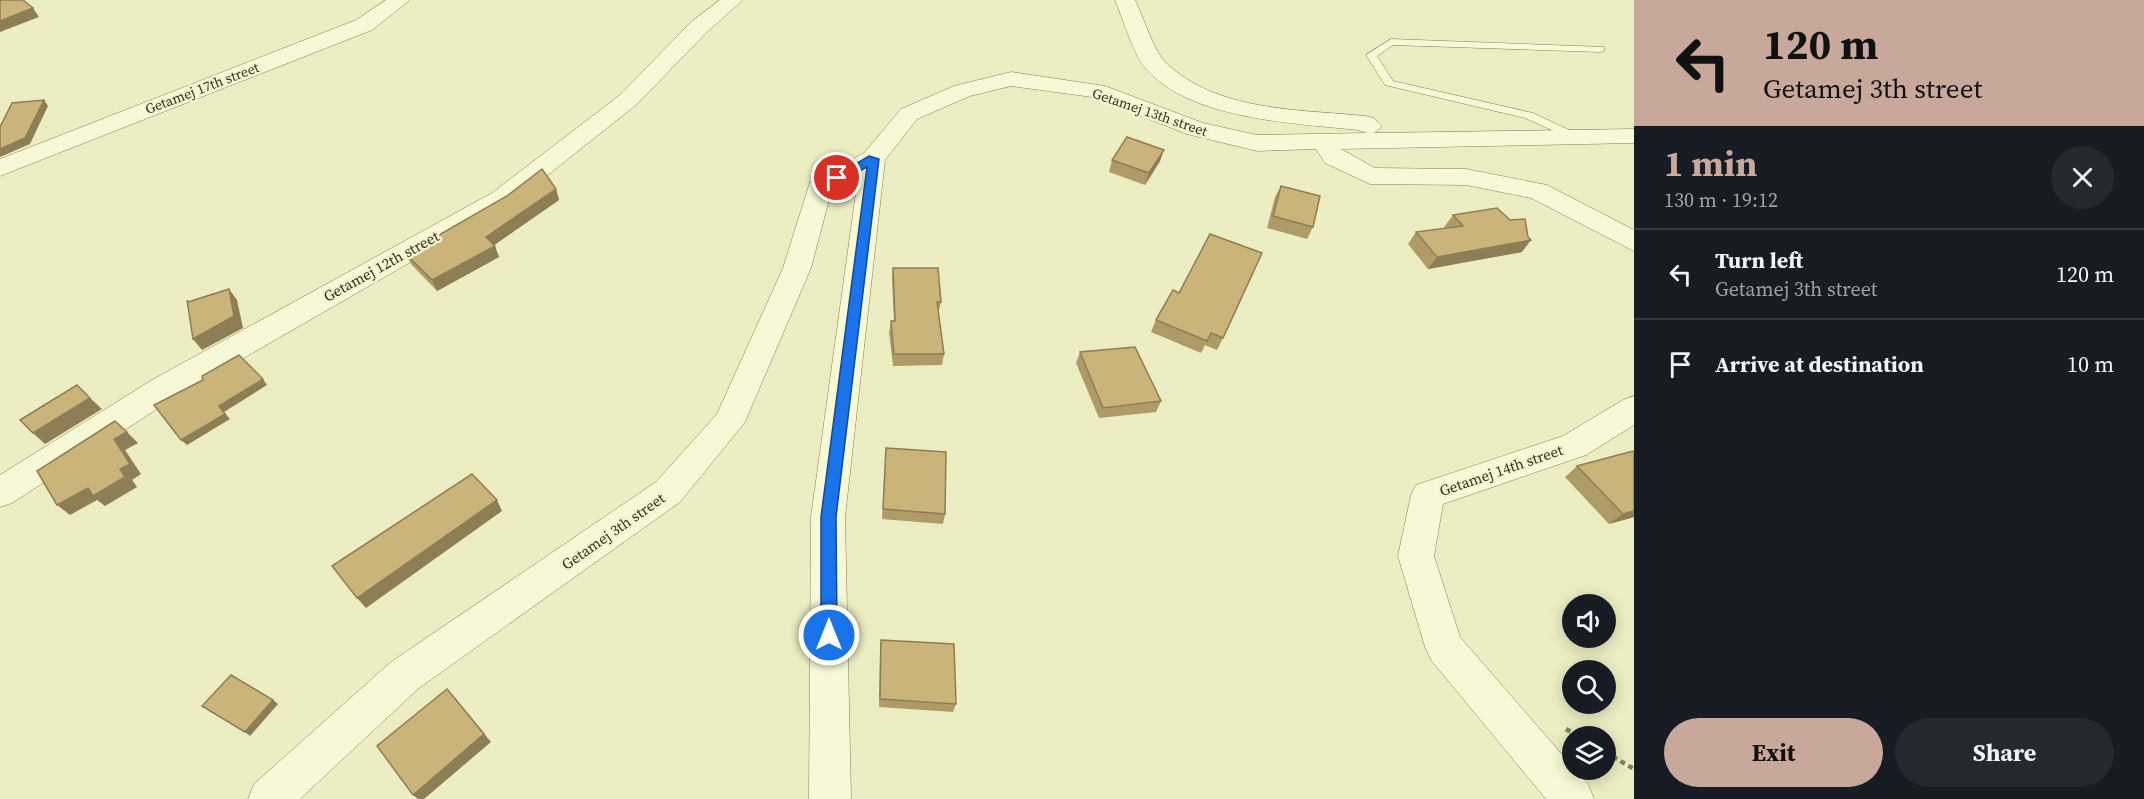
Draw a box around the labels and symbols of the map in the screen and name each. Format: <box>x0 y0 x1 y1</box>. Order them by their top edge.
street label: Getamej 17th street <box>142 57 262 119</box>
street label: Getamej 13th street <box>1090 83 1211 141</box>
pin <box>811 152 862 203</box>
street label: Getamej 12th street <box>319 225 443 307</box>
street label: Getamej 14th street <box>1436 439 1566 501</box>
street label: Getamej 3th street <box>557 487 669 575</box>
position arrow <box>797 603 861 667</box>

